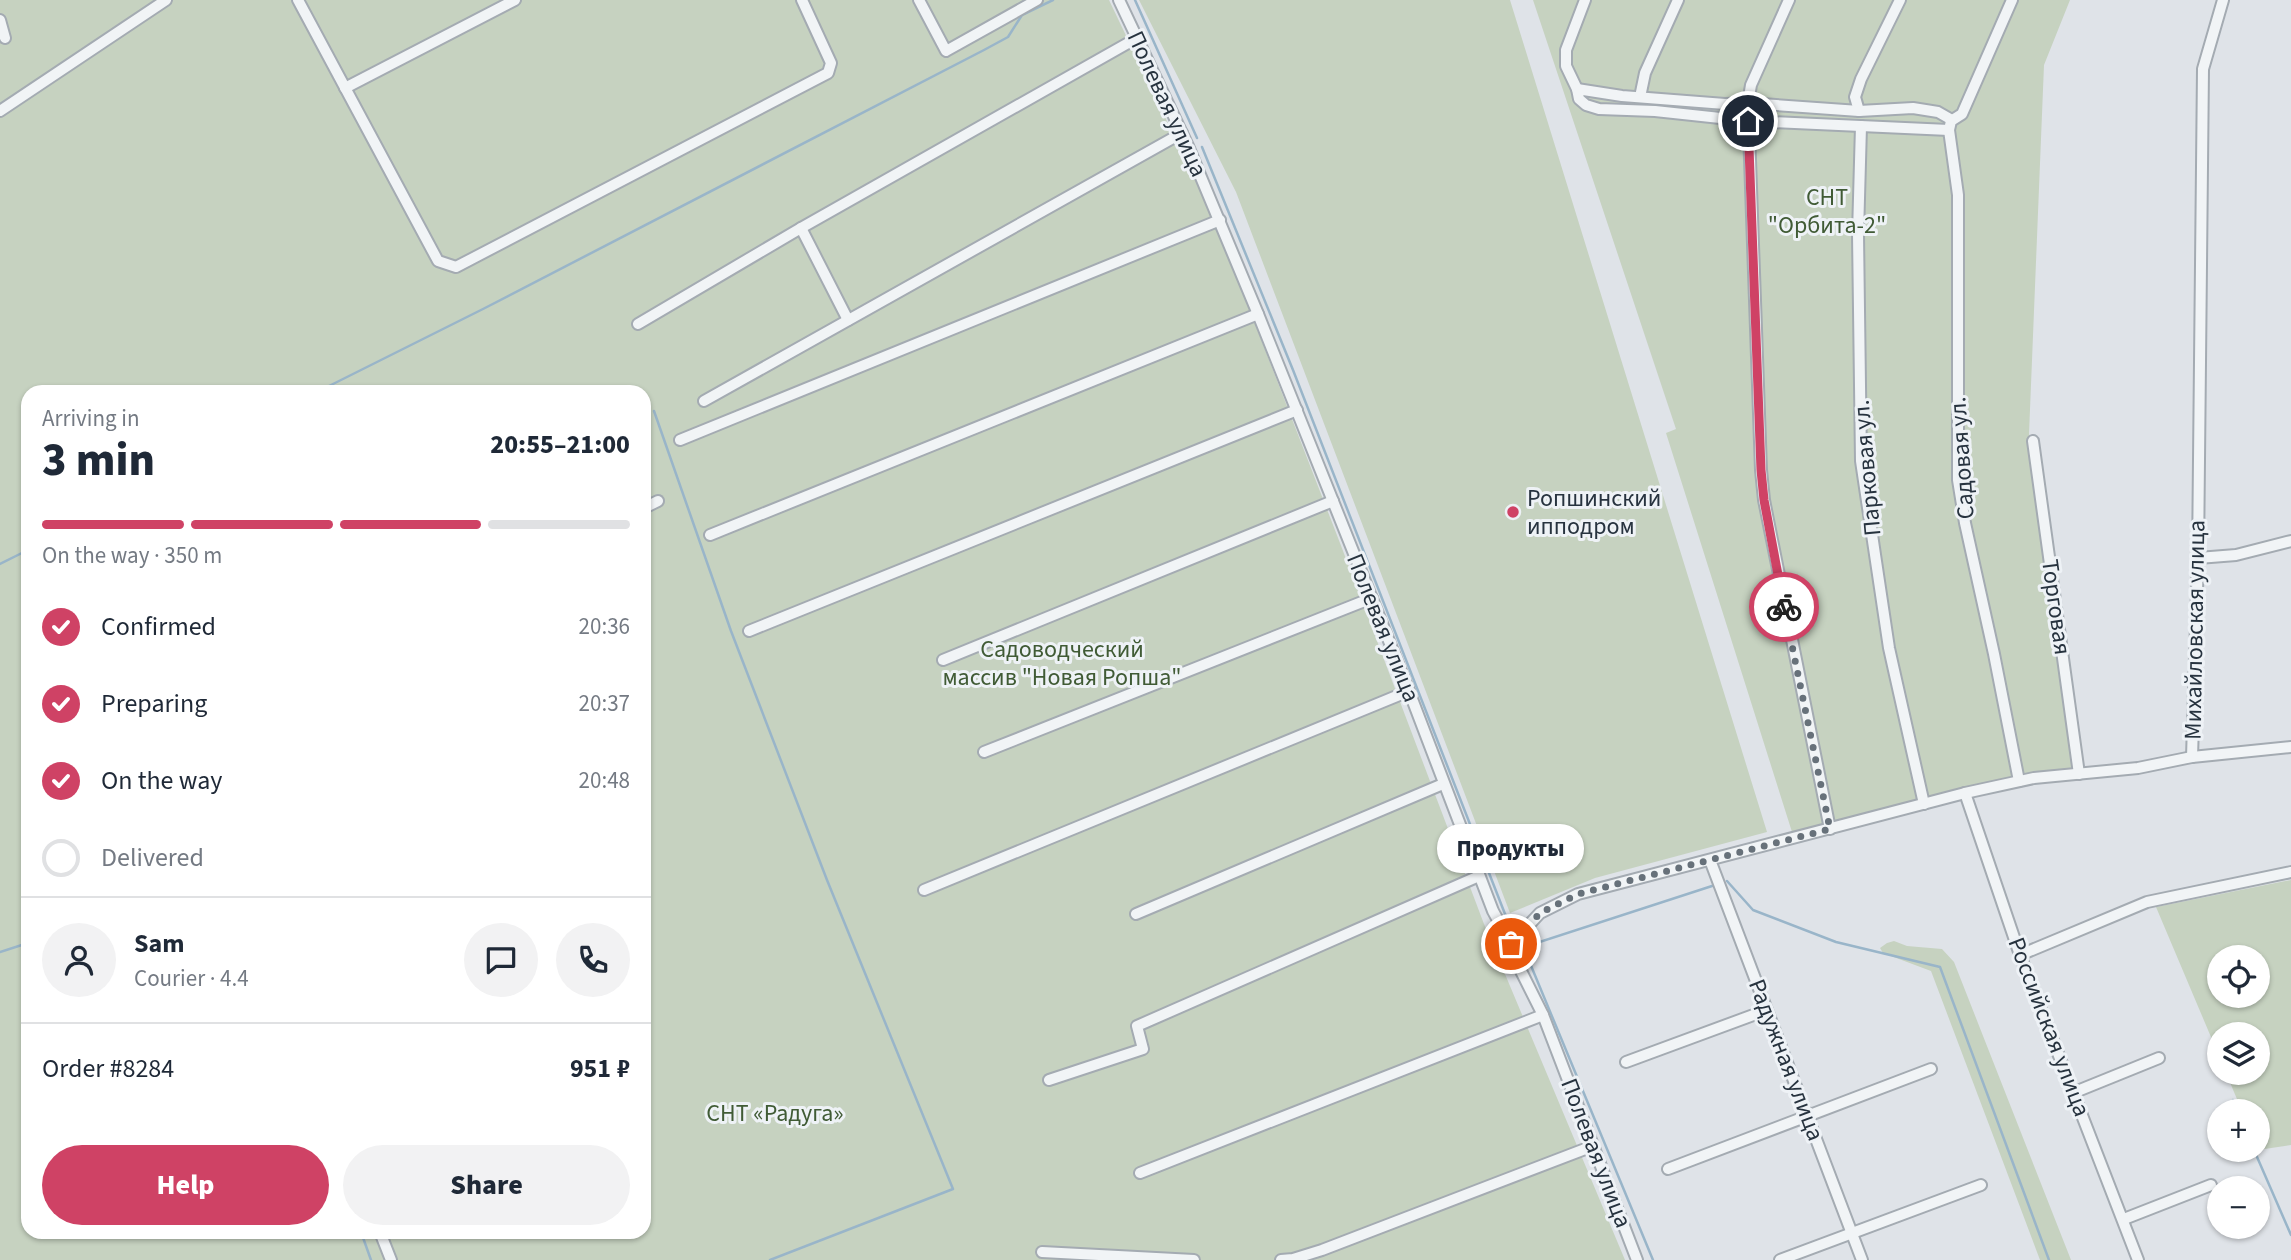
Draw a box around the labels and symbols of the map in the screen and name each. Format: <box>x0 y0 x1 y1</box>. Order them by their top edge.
street label: Полевая улица <box>1118 25 1216 183</box>
pin <box>1718 91 1778 151</box>
park label: СНТ "Орбита-2" <box>1768 180 1886 243</box>
street label: Садовая ул. <box>1940 396 1984 520</box>
street label: Парковая ул. <box>1844 398 1890 538</box>
place label: Ропшинский ипподром <box>1527 481 1661 544</box>
marker: Ропшинский ипподром <box>1505 504 1521 520</box>
street label: Михайловская улица <box>2176 520 2214 740</box>
street label: Полевая улица <box>1337 548 1429 708</box>
street label: Торговая <box>2032 557 2080 657</box>
courier <box>1749 572 1819 642</box>
park label: Садоводческий массив "Новая Ропша" <box>942 632 1182 695</box>
callout: Продукты <box>1438 825 1584 874</box>
pin <box>1481 914 1541 974</box>
street label: Российская улица <box>1999 932 2099 1122</box>
street label: Радужная улица <box>1739 974 1833 1146</box>
street label: Полевая улица <box>1551 1073 1641 1233</box>
park label: СНТ «Радуга» <box>706 1096 844 1131</box>

